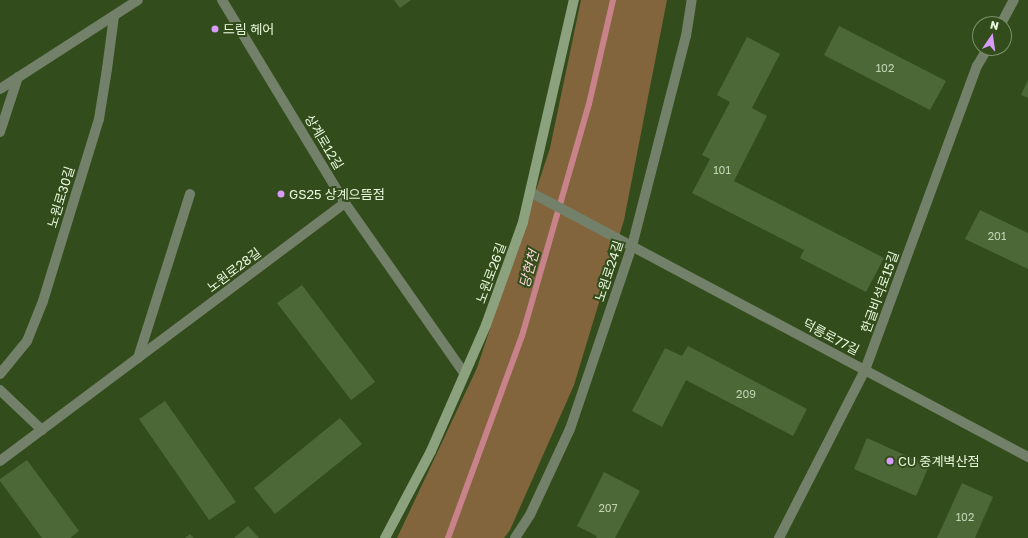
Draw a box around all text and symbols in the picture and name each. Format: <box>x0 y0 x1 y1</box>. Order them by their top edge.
north arrow <box>972 16 1012 56</box>
text: N <box>989 18 1000 32</box>
place label: 드림 헤어 <box>223 21 274 37</box>
marker: 드림 헤어 <box>210 24 220 34</box>
house number: 102 <box>876 61 894 75</box>
street label: 상계로12길 <box>301 112 347 172</box>
house number: 101 <box>713 163 731 177</box>
street label: 노원로30길 <box>44 164 78 230</box>
place label: GS25 상계으뜸점 <box>289 186 385 202</box>
marker: GS25 상계으뜸점 <box>276 189 286 199</box>
house number: 201 <box>988 229 1006 243</box>
street label: 노원로24길 <box>592 238 626 304</box>
street label: 노원로26길 <box>473 241 509 305</box>
street label: 노원로28길 <box>204 245 264 295</box>
water label: 당현천 <box>516 248 542 290</box>
street label: 한글비석로15길 <box>858 249 902 335</box>
street label: 덕릉로77길 <box>800 316 862 358</box>
house number: 209 <box>736 387 756 401</box>
place label: CU 중계벽산점 <box>898 453 979 469</box>
marker: CU 중계벽산점 <box>885 456 895 466</box>
house number: 207 <box>598 501 618 515</box>
house number: 102 <box>956 510 974 524</box>

